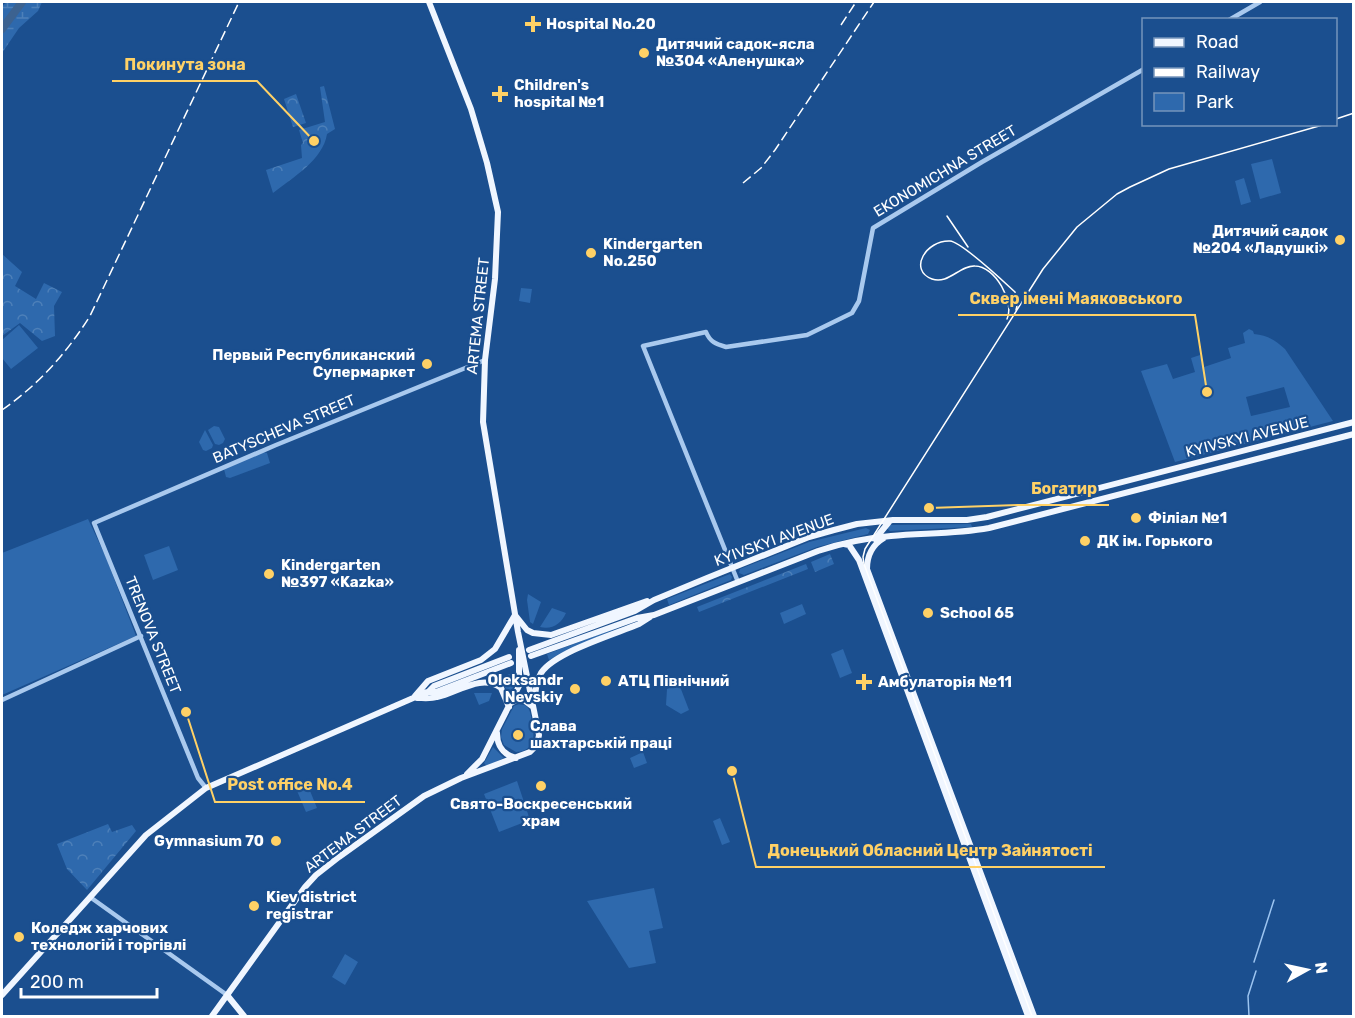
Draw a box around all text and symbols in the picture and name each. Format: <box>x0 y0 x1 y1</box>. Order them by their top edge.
marker: Hospital No.20 <box>524 15 542 33</box>
place label: Hospital No.20 <box>546 15 656 33</box>
legend <box>1142 18 1337 126</box>
text: Road <box>1196 31 1239 53</box>
place label: Дитячий садок-ясла №304 «Аленушка» <box>656 35 815 70</box>
marker: Дитячий садок-ясла №304 «Аленушка» <box>637 46 651 60</box>
callout: Покинута зона <box>112 47 257 81</box>
text: Покинута зона <box>124 55 246 74</box>
text: Railway <box>1196 61 1260 83</box>
place label: Children's hospital №1 <box>514 76 604 111</box>
marker: Children's hospital №1 <box>491 85 509 103</box>
text: Park <box>1196 91 1234 113</box>
street label: EKONOMICHNA STREET <box>870 121 1020 221</box>
place label: Дитячий садок №204 «Ладушкі» <box>1193 222 1328 257</box>
marker: Дитячий садок №204 «Ладушкі» <box>1333 233 1347 247</box>
place label: Kindergarten No.250 <box>603 235 703 270</box>
marker: Kindergarten No.250 <box>584 246 598 260</box>
street label: ARTEMA STREET <box>463 256 493 375</box>
callout: Сквер імені Маяковського <box>958 281 1195 315</box>
text: Сквер імені Маяковського <box>969 289 1183 308</box>
place label: Первый Республиканский Супермаркет <box>212 346 416 381</box>
marker: Первый Республиканский Супермаркет <box>420 357 434 371</box>
street label: BATYSCHEVA STREET <box>210 391 358 467</box>
street label: KYIVSKYI AVENUE <box>1184 413 1310 461</box>
callout: Богатир <box>1019 471 1109 505</box>
text: Богатир <box>1031 479 1097 498</box>
place label: Філіал №1 <box>1148 509 1227 527</box>
street label: KYIVSKYI AVENUE <box>712 510 836 570</box>
marker: Філіал №1 <box>1129 511 1143 525</box>
place label: ДК ім. Горького <box>1097 532 1213 550</box>
marker: ДК ім. Горького <box>1078 534 1092 548</box>
place label: Kindergarten №397 «Kazka» <box>281 556 394 591</box>
marker: Kindergarten №397 «Kazka» <box>262 567 276 581</box>
street label: TRENOVA STREET <box>121 574 185 697</box>
place label: School 65 <box>940 604 1014 622</box>
marker: School 65 <box>921 606 935 620</box>
place label: Oleksandr Nevskiy <box>487 671 563 706</box>
place label: АТЦ Північний <box>618 672 729 690</box>
marker: Амбулаторія №11 <box>855 673 873 691</box>
place label: Амбулаторія №11 <box>878 673 1012 691</box>
marker: АТЦ Північний <box>599 674 613 688</box>
marker: Oleksandr Nevskiy <box>568 682 582 696</box>
place label: Слава шахтарській праці <box>530 717 672 752</box>
marker: Слава шахтарській праці <box>511 728 525 742</box>
callout: Post office No.4 <box>215 768 365 802</box>
text: Post office No.4 <box>227 775 353 794</box>
marker: Свято-Воскресенський храм <box>534 779 548 793</box>
street label: ARTEMA STREET <box>301 791 406 877</box>
place label: Свято-Воскресенський храм <box>450 795 632 830</box>
place label: Gymnasium 70 <box>154 832 264 850</box>
callout: Донецький Обласний Центр Зайнятості <box>756 833 1105 867</box>
marker: Gymnasium 70 <box>269 834 283 848</box>
text: Донецький Обласний Центр Зайнятості <box>767 841 1093 860</box>
place label: Kiev district registrar <box>266 888 357 923</box>
marker: Kiev district registrar <box>247 899 261 913</box>
place label: Коледж харчових технологій і торгівлі <box>31 919 186 954</box>
marker: Коледж харчових технологій і торгівлі <box>12 930 26 944</box>
north arrow <box>1277 940 1337 1000</box>
scale bar <box>21 961 158 999</box>
text: N <box>1311 961 1332 975</box>
text: 200 m <box>30 971 84 993</box>

